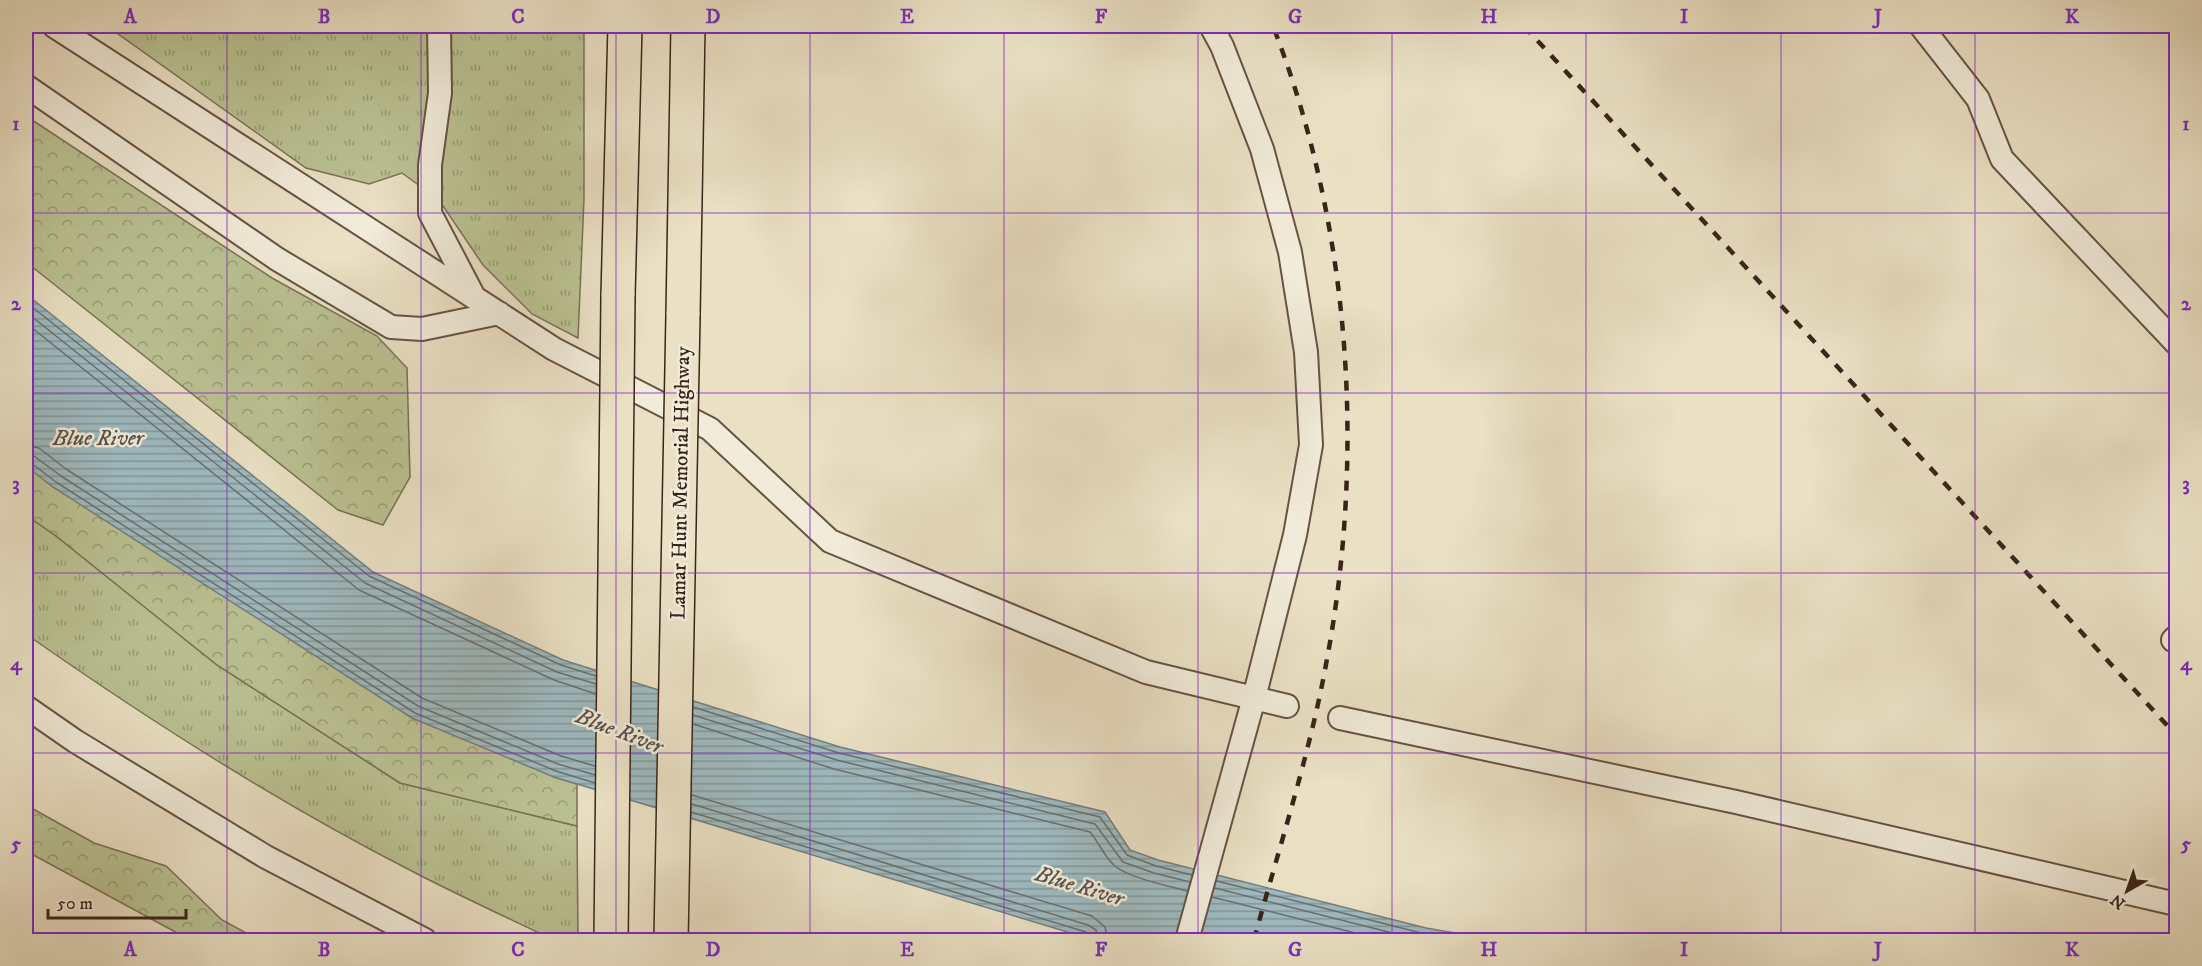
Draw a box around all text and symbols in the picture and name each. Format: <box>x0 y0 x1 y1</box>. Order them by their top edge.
text: A <box>123 5 138 30</box>
text: B <box>318 5 330 30</box>
text: C <box>511 5 525 30</box>
text: D <box>706 5 721 30</box>
text: E <box>900 5 914 30</box>
text: F <box>1095 5 1108 30</box>
text: G <box>1288 5 1302 30</box>
text: H <box>1481 5 1498 30</box>
text: I <box>1680 5 1688 30</box>
text: J <box>1872 5 1882 30</box>
text: K <box>2065 5 2080 30</box>
text: 1 <box>12 112 20 137</box>
text: 1 <box>2182 112 2190 137</box>
text: 2 <box>11 292 22 317</box>
text: 2 <box>2181 292 2192 317</box>
street label: Lamar Hunt Memorial Highway <box>666 345 696 620</box>
water label: Blue River <box>52 425 145 452</box>
text: 3 <box>12 472 20 497</box>
text: 3 <box>2182 472 2190 497</box>
text: 4 <box>10 652 23 677</box>
text: 4 <box>2180 652 2193 677</box>
water label: Blue River <box>571 702 669 761</box>
text: 5 <box>10 832 21 857</box>
text: 5 <box>2180 832 2191 857</box>
water label: Blue River <box>1031 860 1129 913</box>
north arrow <box>2097 861 2157 921</box>
scale bar <box>48 882 186 920</box>
text: N <box>2107 890 2129 914</box>
text: 50 m <box>57 893 93 915</box>
text: A <box>123 938 138 963</box>
text: B <box>318 938 330 963</box>
text: C <box>511 938 525 963</box>
text: D <box>706 938 721 963</box>
text: E <box>900 938 914 963</box>
text: F <box>1095 938 1108 963</box>
text: G <box>1288 938 1302 963</box>
text: H <box>1481 938 1498 963</box>
text: I <box>1680 938 1688 963</box>
text: J <box>1872 938 1882 963</box>
text: K <box>2065 938 2080 963</box>

